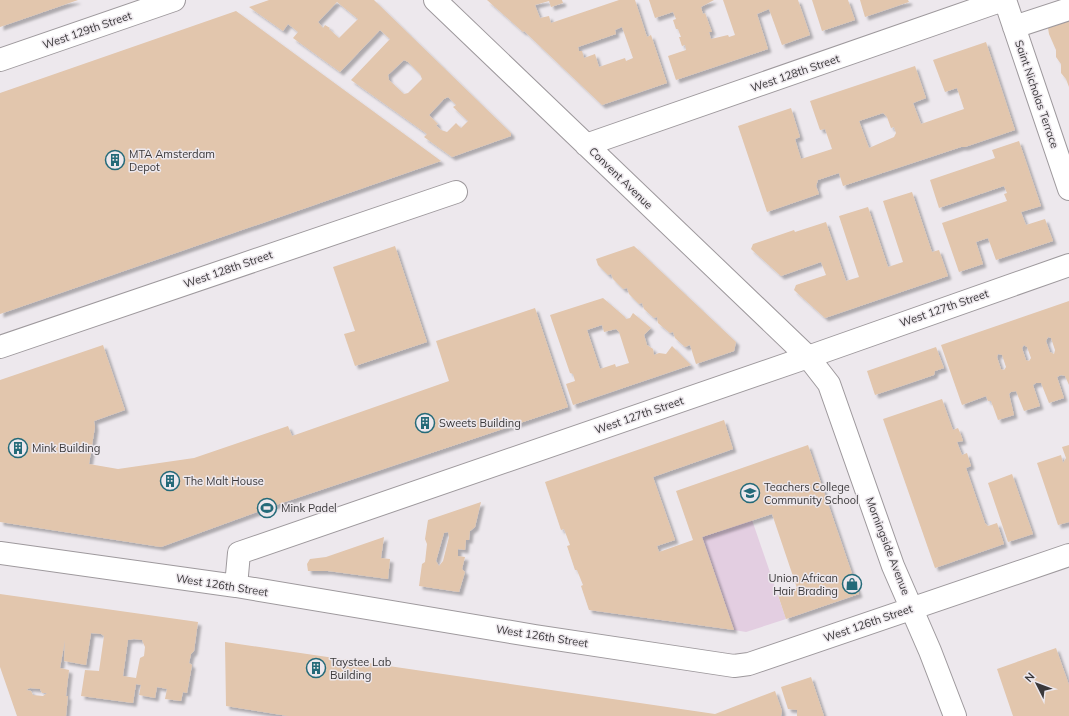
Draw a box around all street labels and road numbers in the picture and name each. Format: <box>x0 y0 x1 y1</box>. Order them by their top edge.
street label: West 129th Street <box>41 8 133 52</box>
street label: Saint Nicholas Terrace <box>1012 38 1062 150</box>
street label: West 128th Street <box>749 51 841 95</box>
street label: Convent Avenue <box>586 144 656 212</box>
street label: West 128th Street <box>182 247 274 291</box>
street label: West 127th Street <box>898 286 990 330</box>
street label: West 127th Street <box>593 393 685 437</box>
street label: Morningside Avenue <box>863 495 913 597</box>
street label: West 126th Street <box>175 571 269 599</box>
street label: West 126th Street <box>822 601 914 645</box>
street label: West 126th Street <box>495 622 589 650</box>

